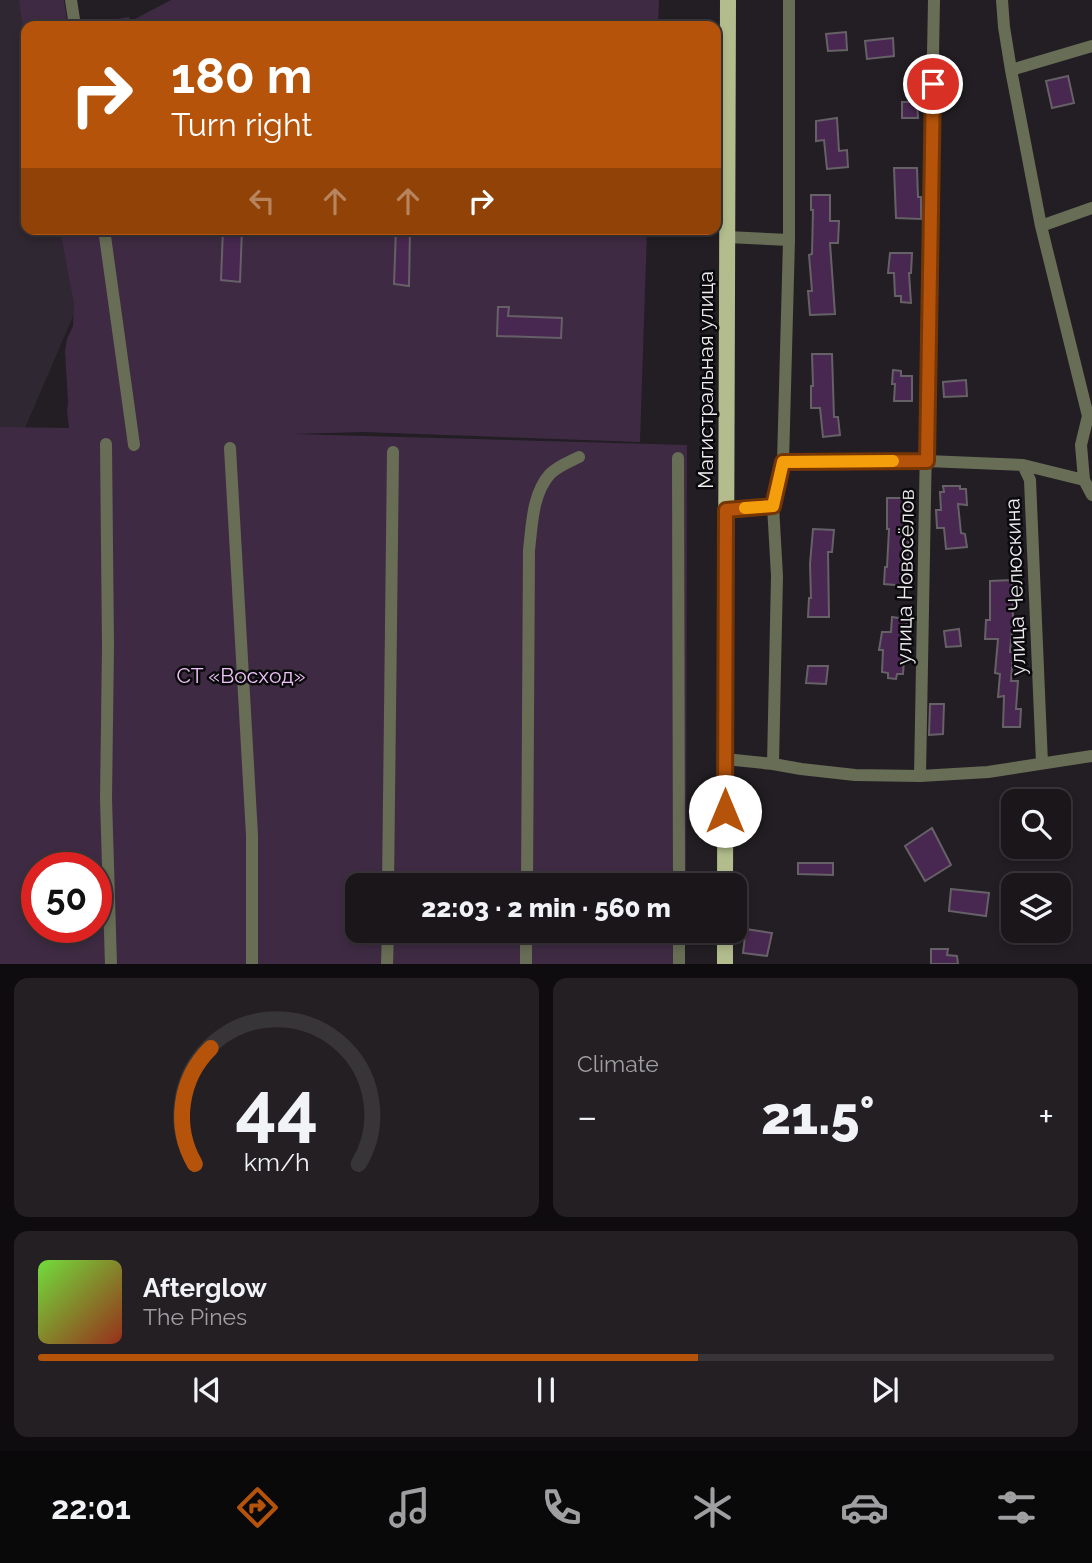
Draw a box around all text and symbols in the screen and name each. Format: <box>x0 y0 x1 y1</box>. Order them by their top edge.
text: 180 m <box>171 47 312 104</box>
icon: right <box>56 49 147 140</box>
pin <box>903 54 963 114</box>
icon: arrive <box>914 65 952 103</box>
text: Turn right <box>171 106 312 143</box>
icon: left <box>243 182 281 220</box>
icon: ahead <box>316 182 354 220</box>
icon: ahead <box>389 182 427 220</box>
icon: right <box>462 182 500 220</box>
street label: Магистральная улица <box>693 271 718 489</box>
street label: улица Новосёлов <box>891 489 919 665</box>
street label: улица Челюскина <box>999 498 1031 676</box>
park label: СТ «Восход» <box>176 663 306 688</box>
position arrow <box>688 774 762 848</box>
map controls <box>1001 789 1071 943</box>
button: search <box>1001 789 1071 859</box>
speed limit sign: 50 <box>21 852 112 943</box>
button: layers <box>1001 873 1071 943</box>
text: 22:03 · 2 min · 560 m <box>421 893 671 923</box>
text: Climate <box>577 1050 659 1077</box>
text: 44 <box>235 1066 318 1151</box>
text: 21.5° <box>761 1085 875 1146</box>
text: − <box>577 1094 597 1139</box>
text: + <box>1038 1094 1054 1139</box>
text: km/h <box>244 1146 309 1176</box>
text: Afterglow <box>143 1273 267 1303</box>
text: The Pines <box>143 1303 247 1330</box>
icon: previous <box>188 1371 226 1409</box>
icon: pause <box>527 1371 565 1409</box>
icon: next <box>866 1371 904 1409</box>
icon: directions <box>233 1483 282 1532</box>
icon: music <box>385 1483 434 1532</box>
icon: phone <box>537 1483 586 1532</box>
icon: climate <box>688 1483 737 1532</box>
icon: car <box>840 1483 889 1532</box>
icon: filters <box>992 1483 1041 1532</box>
text: 22:01 <box>51 1489 131 1526</box>

